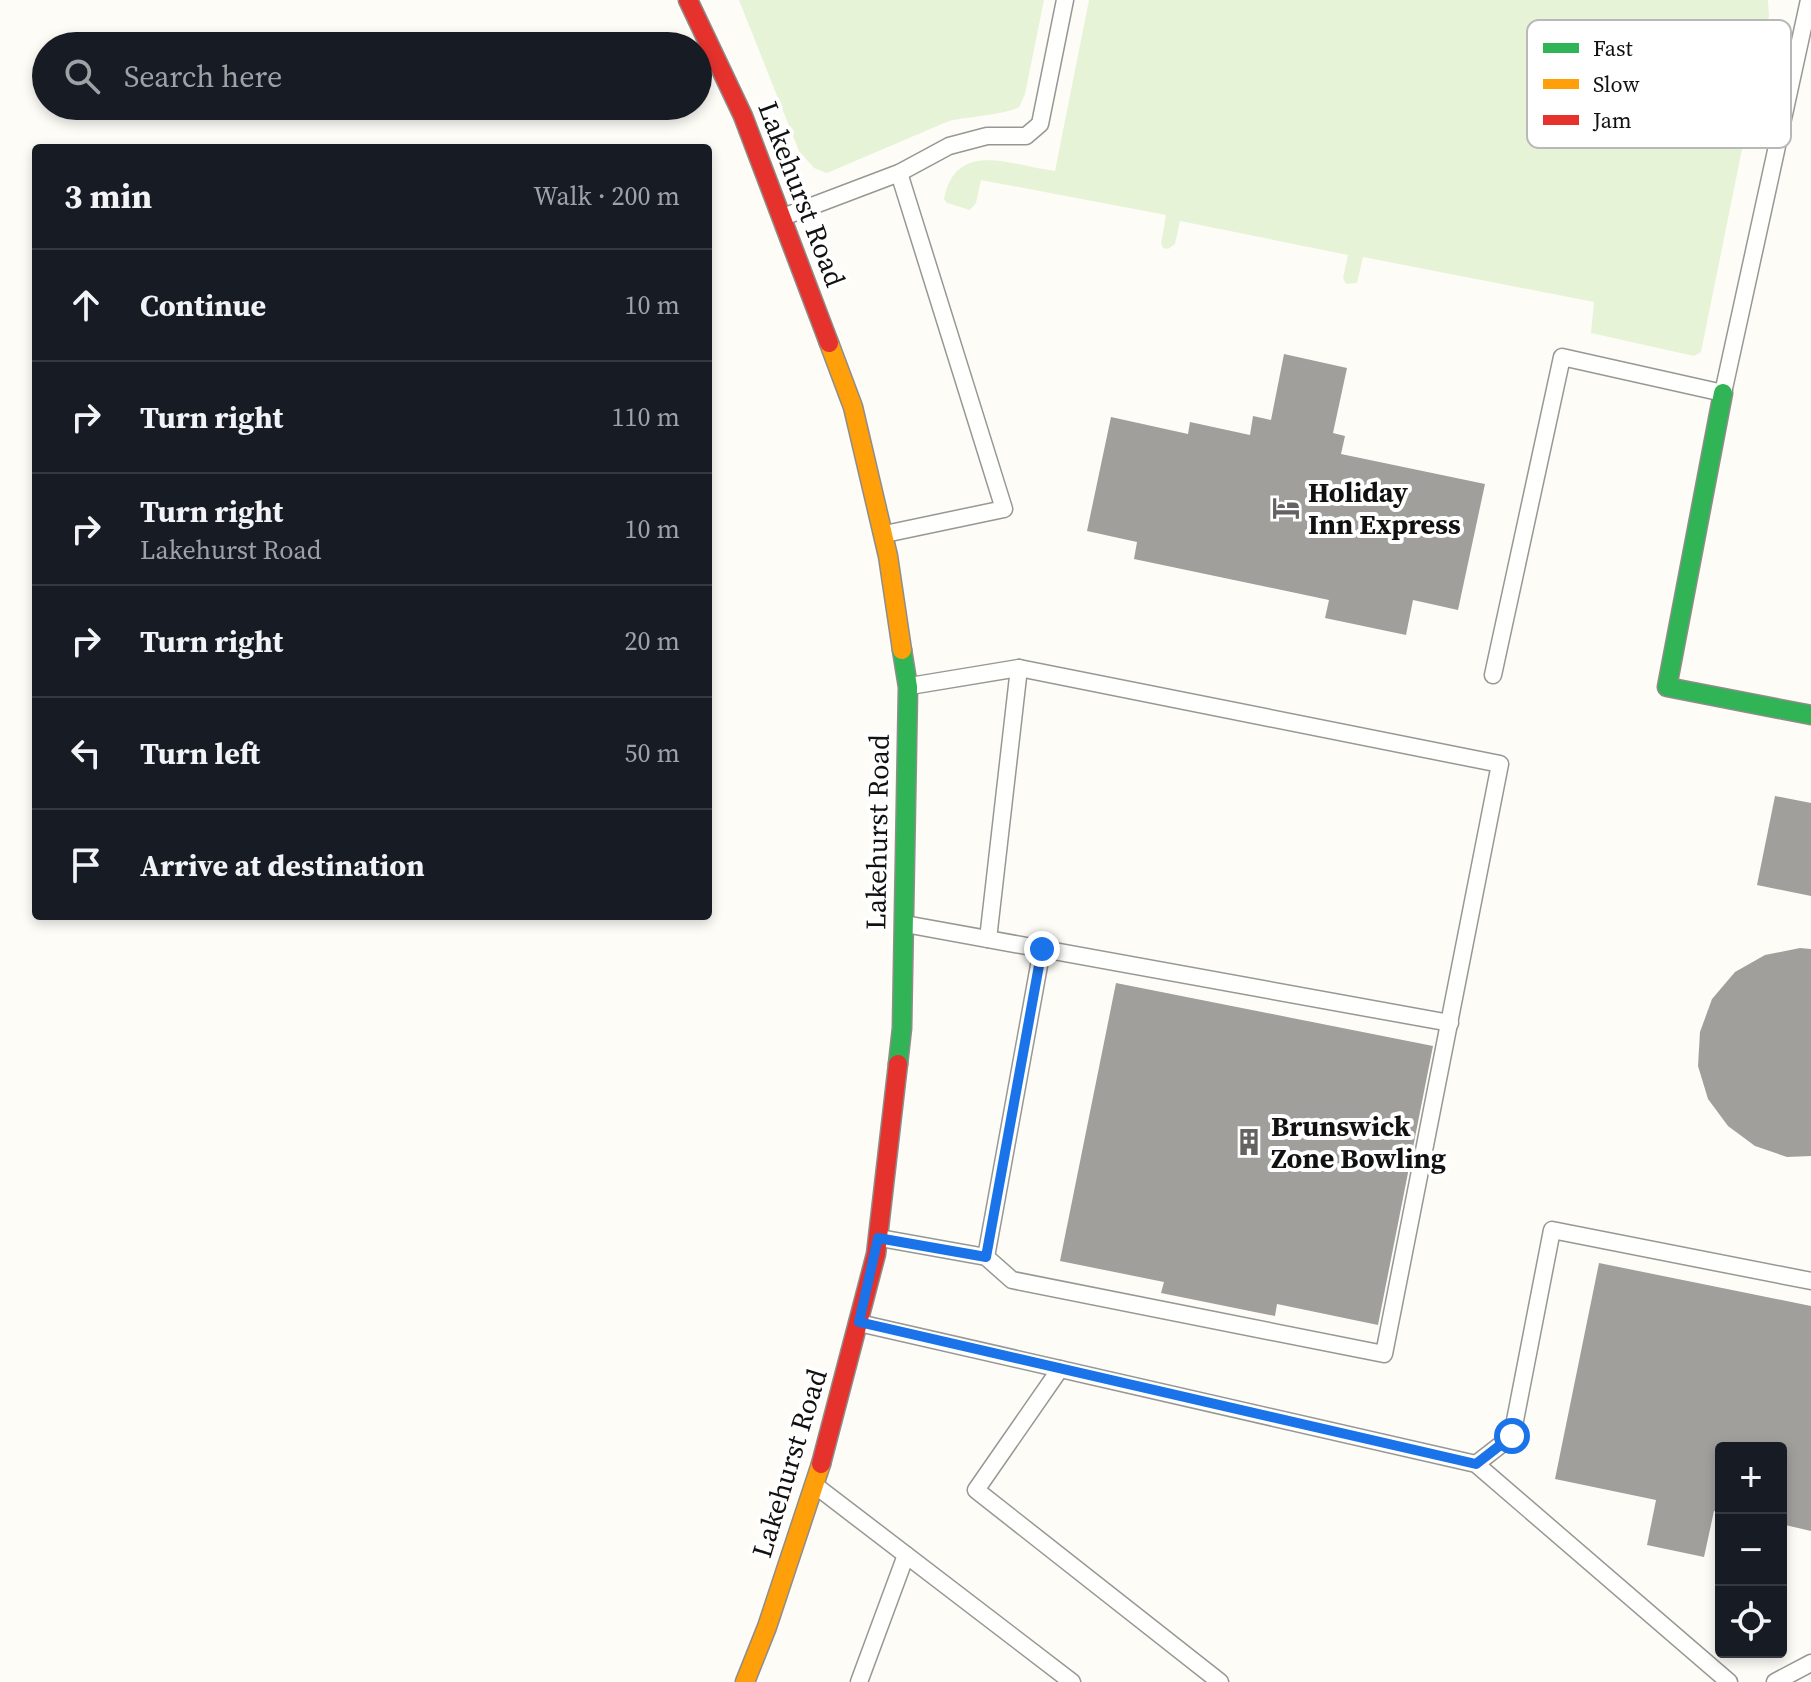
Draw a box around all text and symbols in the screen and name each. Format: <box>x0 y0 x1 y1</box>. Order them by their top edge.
legend <box>1527 20 1791 148</box>
search box <box>32 32 712 120</box>
text: Fast <box>1593 33 1634 63</box>
icon: search <box>60 54 104 98</box>
text: Search here <box>124 56 282 97</box>
text: Slow <box>1593 69 1640 99</box>
street label: Lakehurst Road <box>749 96 855 292</box>
text: Jam <box>1592 105 1632 135</box>
text: 3 min <box>64 173 152 219</box>
text: Walk · 200 m <box>533 178 680 214</box>
icon: ahead <box>64 283 108 327</box>
text: Continue <box>140 285 266 326</box>
text: 10 m <box>625 287 680 323</box>
icon: right <box>64 395 108 439</box>
text: Turn right <box>140 397 283 438</box>
text: 110 m <box>612 399 680 435</box>
place label: Holiday Inn Express <box>1308 473 1461 543</box>
text: Turn right <box>140 491 283 532</box>
hotel icon: Holiday Inn Express <box>1271 493 1301 523</box>
icon: right <box>64 507 108 551</box>
text: 10 m <box>625 511 680 547</box>
text: Lakehurst Road <box>140 532 322 568</box>
icon: right <box>64 619 108 663</box>
text: Turn right <box>140 621 283 662</box>
text: 20 m <box>625 623 680 659</box>
icon: left <box>64 731 108 775</box>
text: Turn left <box>140 733 260 774</box>
street label: Lakehurst Road <box>856 734 898 930</box>
text: 50 m <box>625 735 680 771</box>
icon: arrive <box>64 843 108 887</box>
text: Arrive at destination <box>140 845 425 886</box>
route end <box>1024 931 1060 967</box>
place label: Brunswick Zone Bowling <box>1271 1107 1446 1177</box>
building icon: Brunswick Zone Bowling <box>1234 1127 1264 1157</box>
street label: Lakehurst Road <box>742 1364 836 1562</box>
route start <box>1494 1418 1530 1454</box>
map controls <box>1715 1442 1787 1658</box>
button: + <box>1715 1442 1787 1514</box>
button: − <box>1715 1514 1787 1586</box>
button: locate <box>1715 1586 1787 1658</box>

